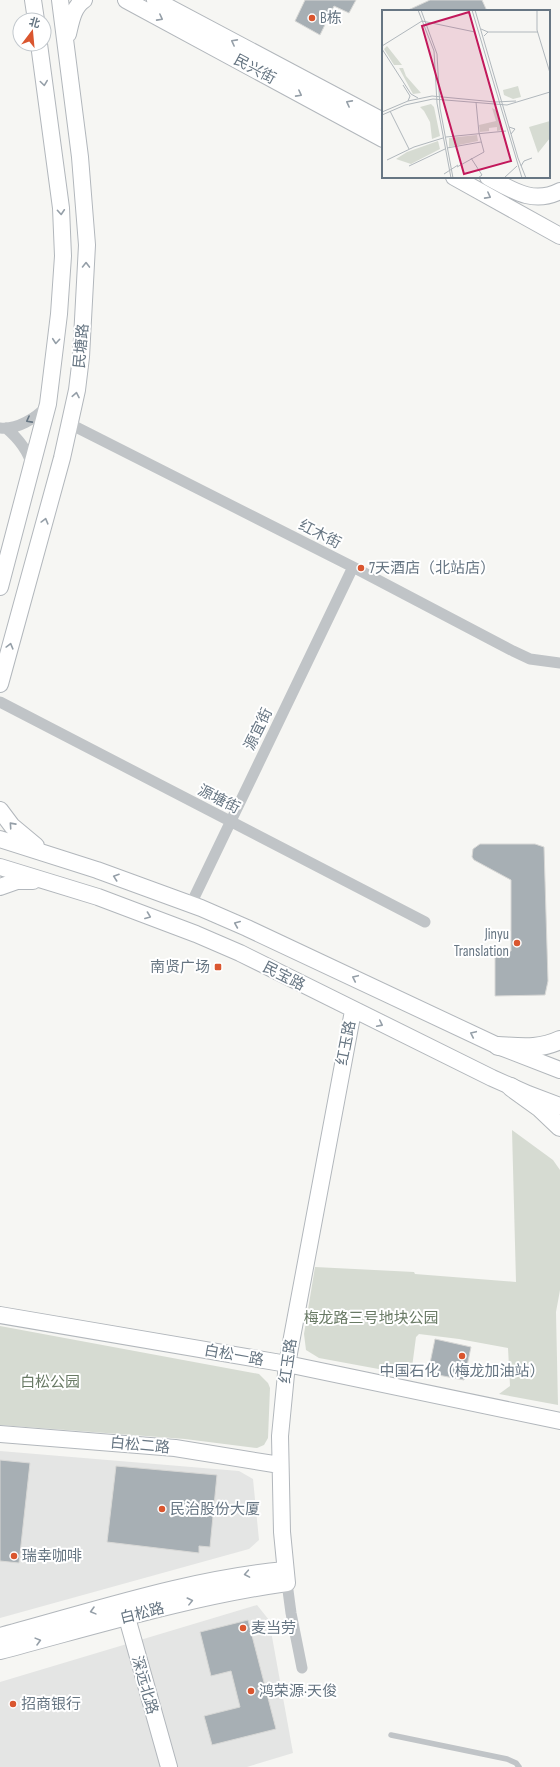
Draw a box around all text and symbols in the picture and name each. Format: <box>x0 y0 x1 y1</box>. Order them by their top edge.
place label: B栋 <box>320 9 342 28</box>
inset map <box>382 10 550 178</box>
north arrow <box>12 12 52 52</box>
marker: B栋 <box>307 13 317 23</box>
one-way arrow <box>156 14 164 21</box>
text: 北 <box>28 15 42 31</box>
one-way arrow <box>231 39 238 47</box>
street label: 民兴街 <box>230 50 279 88</box>
one-way arrow <box>39 80 48 86</box>
one-way arrow <box>295 89 303 96</box>
one-way arrow <box>345 100 353 108</box>
one-way arrow <box>484 191 491 198</box>
one-way arrow <box>56 209 65 215</box>
one-way arrow <box>82 262 91 268</box>
street label: 民塘路 <box>70 323 93 369</box>
one-way arrow <box>52 338 61 344</box>
one-way arrow <box>71 391 79 398</box>
one-way arrow <box>26 415 33 422</box>
street label: 红木街 <box>295 516 344 553</box>
one-way arrow <box>40 518 49 525</box>
place label: 7天酒店（北站店） <box>369 559 495 578</box>
marker: 7天酒店（北站店） <box>356 563 366 573</box>
one-way arrow <box>5 643 14 650</box>
street label: 源宜街 <box>240 705 277 754</box>
street label: 源塘街 <box>194 781 243 818</box>
one-way arrow <box>10 823 17 830</box>
one-way arrow <box>112 873 119 881</box>
one-way arrow <box>145 911 152 919</box>
one-way arrow <box>234 920 241 928</box>
place label: Jinyu Translation <box>454 925 509 961</box>
marker: Jinyu Translation <box>512 938 522 948</box>
place label: 南贤广场 <box>150 958 210 977</box>
street label: 民宝路 <box>259 958 308 995</box>
marker: 南贤广场 <box>213 962 223 972</box>
one-way arrow <box>351 975 359 983</box>
street label: 红玉路 <box>333 1019 360 1067</box>
one-way arrow <box>376 1019 383 1027</box>
one-way arrow <box>469 1031 477 1039</box>
park label: 梅龙路三号地块公园 <box>303 1309 439 1328</box>
street label: 红玉路 <box>276 1337 301 1385</box>
street label: 白松一路 <box>203 1341 265 1370</box>
marker: 中国石化（梅龙加油站） <box>457 1351 467 1361</box>
place label: 中国石化（梅龙加油站） <box>379 1362 545 1381</box>
park label: 白松公园 <box>20 1373 80 1392</box>
street label: 白松二路 <box>109 1433 171 1458</box>
place label: 民治股份大厦 <box>170 1500 260 1519</box>
marker: 民治股份大厦 <box>157 1504 167 1514</box>
place label: 瑞幸咖啡 <box>22 1547 82 1566</box>
marker: 瑞幸咖啡 <box>9 1551 19 1561</box>
one-way arrow <box>244 1570 250 1578</box>
one-way arrow <box>187 1597 194 1606</box>
street label: 白松路 <box>118 1599 166 1628</box>
one-way arrow <box>90 1606 96 1614</box>
place label: 麦当劳 <box>251 1619 296 1638</box>
marker: 麦当劳 <box>238 1623 248 1633</box>
one-way arrow <box>34 1637 41 1646</box>
street label: 深远北路 <box>127 1654 162 1717</box>
place label: 鸿荣源·天俊 <box>259 1682 337 1701</box>
marker: 鸿荣源·天俊 <box>246 1686 256 1696</box>
place label: 招商银行 <box>21 1695 81 1714</box>
marker: 招商银行 <box>8 1699 18 1709</box>

